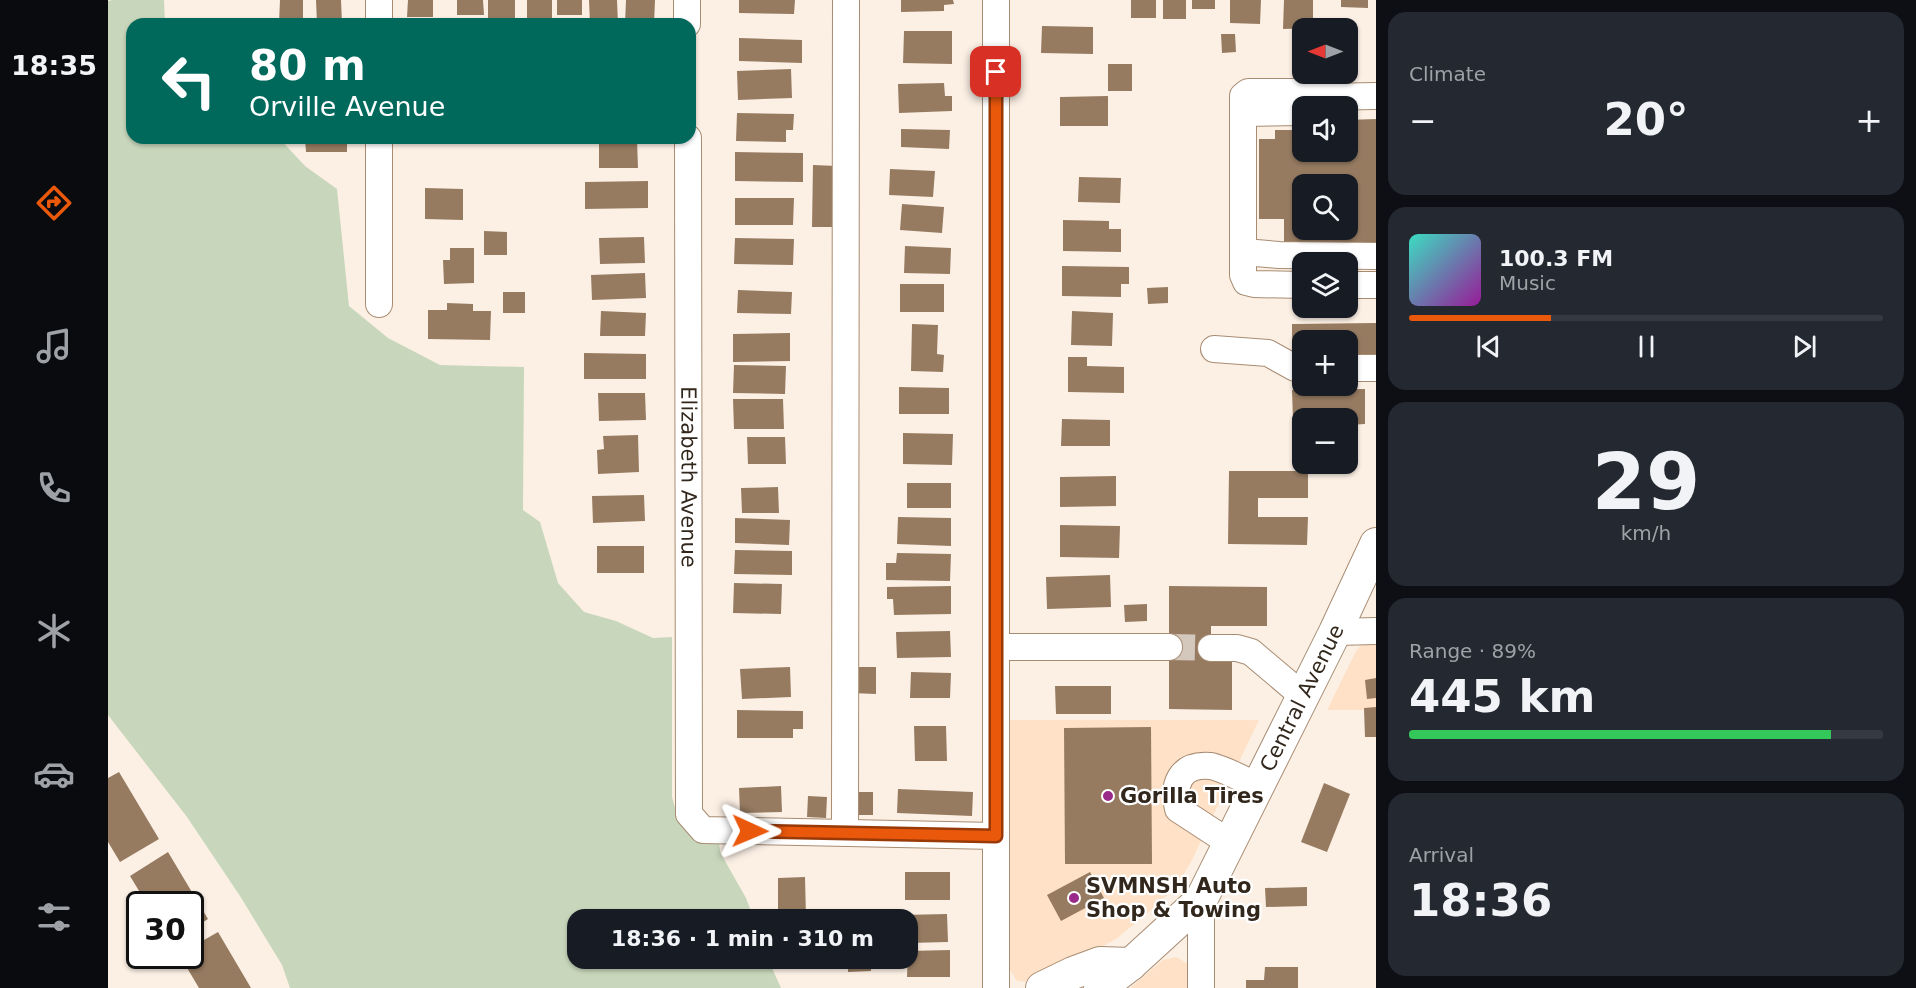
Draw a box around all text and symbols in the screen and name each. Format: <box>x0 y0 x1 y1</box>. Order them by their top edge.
north arrow <box>1292 18 1358 84</box>
map controls <box>1292 18 1358 474</box>
text: 80 m <box>249 41 366 90</box>
icon: left <box>150 42 228 120</box>
pin <box>970 46 1021 97</box>
text: 18:35 <box>11 50 97 81</box>
icon: arrive <box>979 55 1012 88</box>
text: Climate <box>1409 62 1486 86</box>
text: Orville Avenue <box>249 91 445 122</box>
text: 20° <box>1603 93 1689 146</box>
button: sound <box>1292 96 1358 162</box>
text: − <box>1409 101 1437 140</box>
text: + <box>1855 101 1883 140</box>
button: search <box>1292 174 1358 240</box>
icon: directions <box>33 182 75 224</box>
text: 100.3 FM <box>1499 246 1613 271</box>
button: layers <box>1292 252 1358 318</box>
text: Music <box>1499 271 1556 295</box>
icon: music <box>33 325 75 367</box>
button: + <box>1292 330 1358 396</box>
icon: previous <box>1472 330 1505 363</box>
icon: pause <box>1630 330 1663 363</box>
icon: next <box>1788 330 1821 363</box>
street label: Elizabeth Avenue <box>676 386 701 568</box>
button: − <box>1292 408 1358 474</box>
text: 29 <box>1592 437 1700 527</box>
icon: phone <box>33 467 75 509</box>
text: km/h <box>1621 521 1671 545</box>
icon: climate <box>33 610 75 652</box>
street label: Central Avenue <box>1255 621 1349 775</box>
text: Range · 89% <box>1409 639 1536 663</box>
text: 445 km <box>1409 670 1595 723</box>
icon: car <box>33 753 75 795</box>
place label: Gorilla Tires <box>1120 784 1264 808</box>
marker: Gorilla Tires <box>1101 789 1115 803</box>
position arrow <box>718 799 782 863</box>
text: Arrival <box>1409 843 1474 867</box>
place label: SVMNSH Auto Shop & Towing <box>1086 874 1261 922</box>
text: 18:36 <box>1409 874 1552 927</box>
speed limit sign: 30 <box>126 891 204 969</box>
marker: SVMNSH Auto Shop & Towing <box>1067 891 1081 905</box>
icon: filters <box>33 896 75 938</box>
text: 18:36 · 1 min · 310 m <box>611 926 874 951</box>

